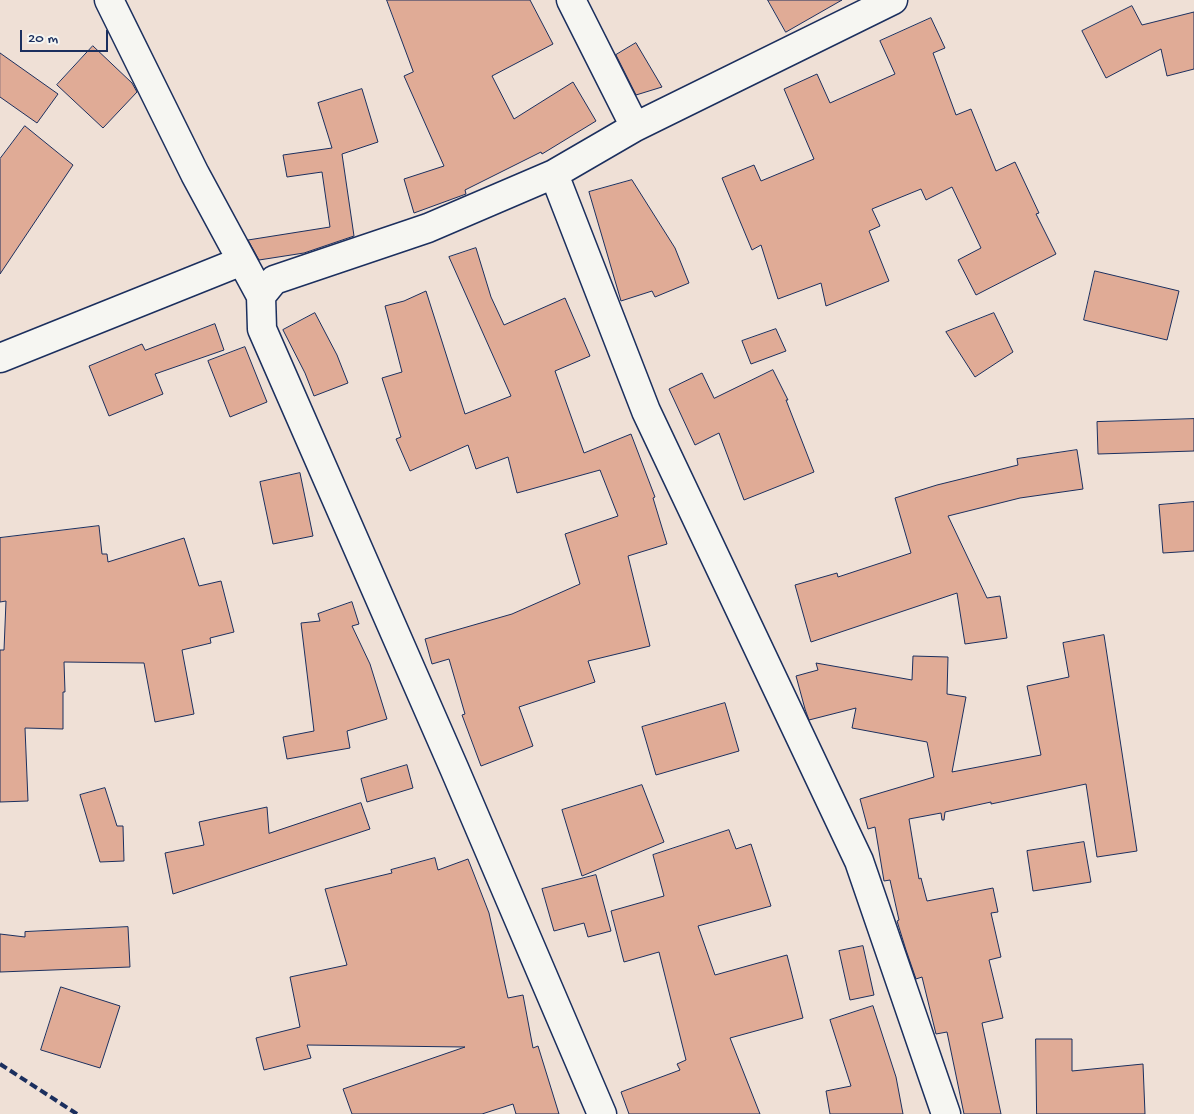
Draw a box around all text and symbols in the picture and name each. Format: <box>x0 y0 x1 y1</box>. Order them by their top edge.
scale bar <box>22 20 110 52</box>
text: 20 m <box>28 30 58 48</box>

